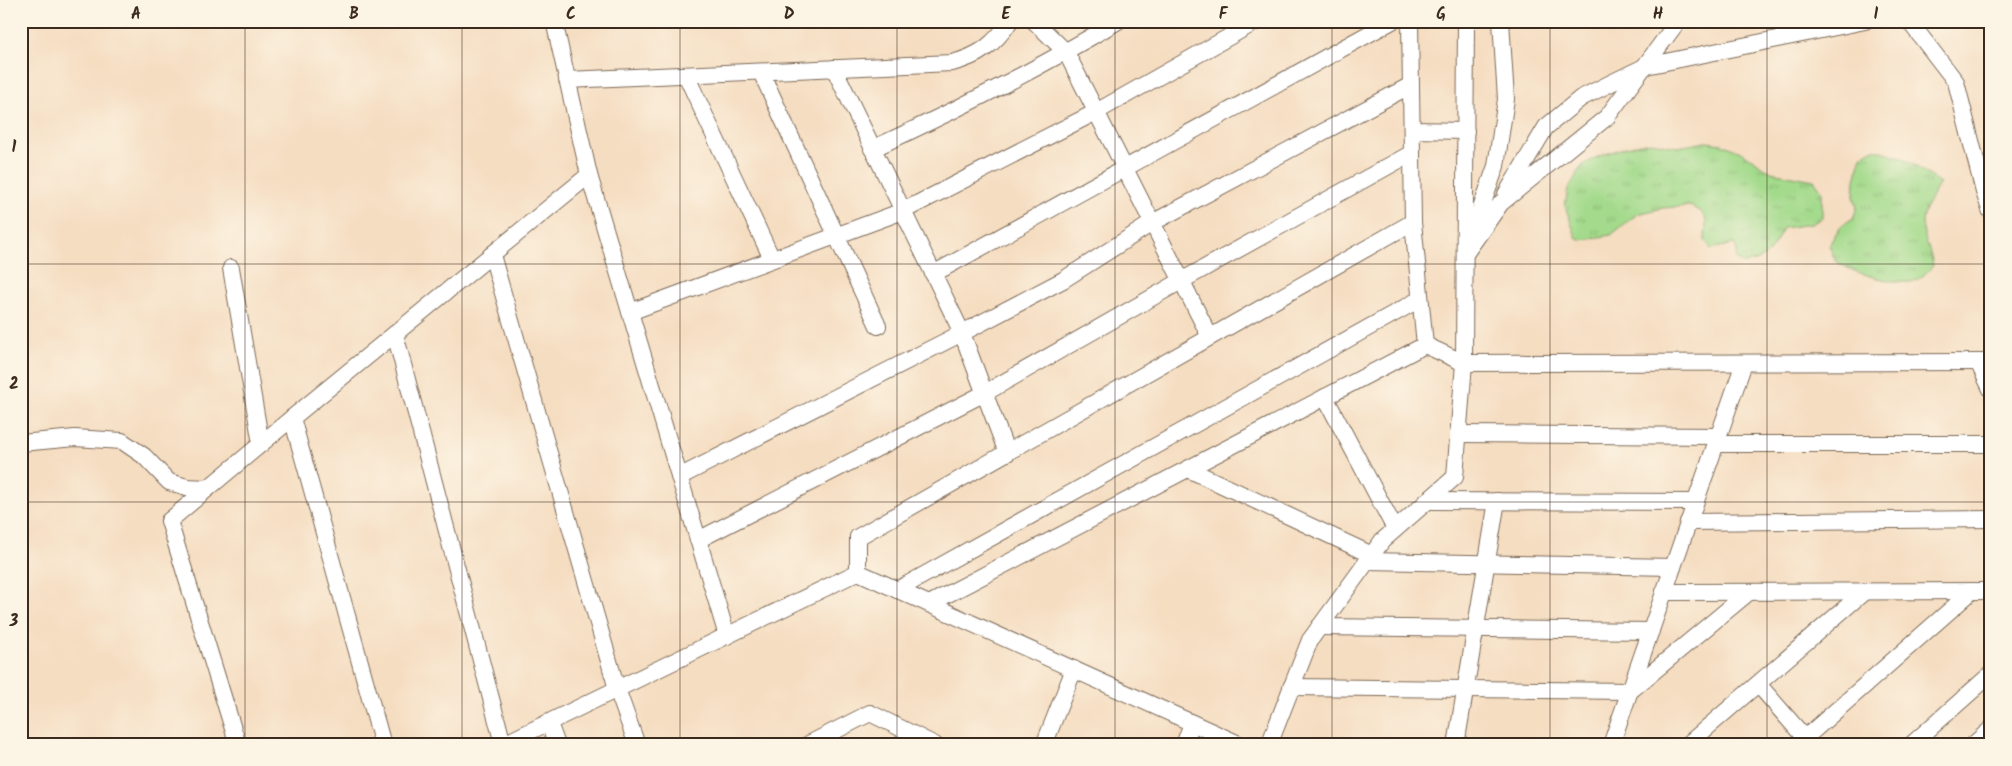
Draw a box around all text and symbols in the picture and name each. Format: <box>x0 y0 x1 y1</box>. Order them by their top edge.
text: A <box>131 2 141 27</box>
text: B <box>349 2 359 27</box>
text: C <box>566 2 576 27</box>
text: D <box>784 2 795 27</box>
text: E <box>1002 2 1012 27</box>
text: F <box>1219 2 1229 27</box>
text: G <box>1436 2 1446 27</box>
text: H <box>1653 2 1663 27</box>
text: I <box>1874 2 1879 27</box>
text: 1 <box>12 135 17 160</box>
text: 2 <box>9 372 19 397</box>
text: 3 <box>9 609 19 634</box>

